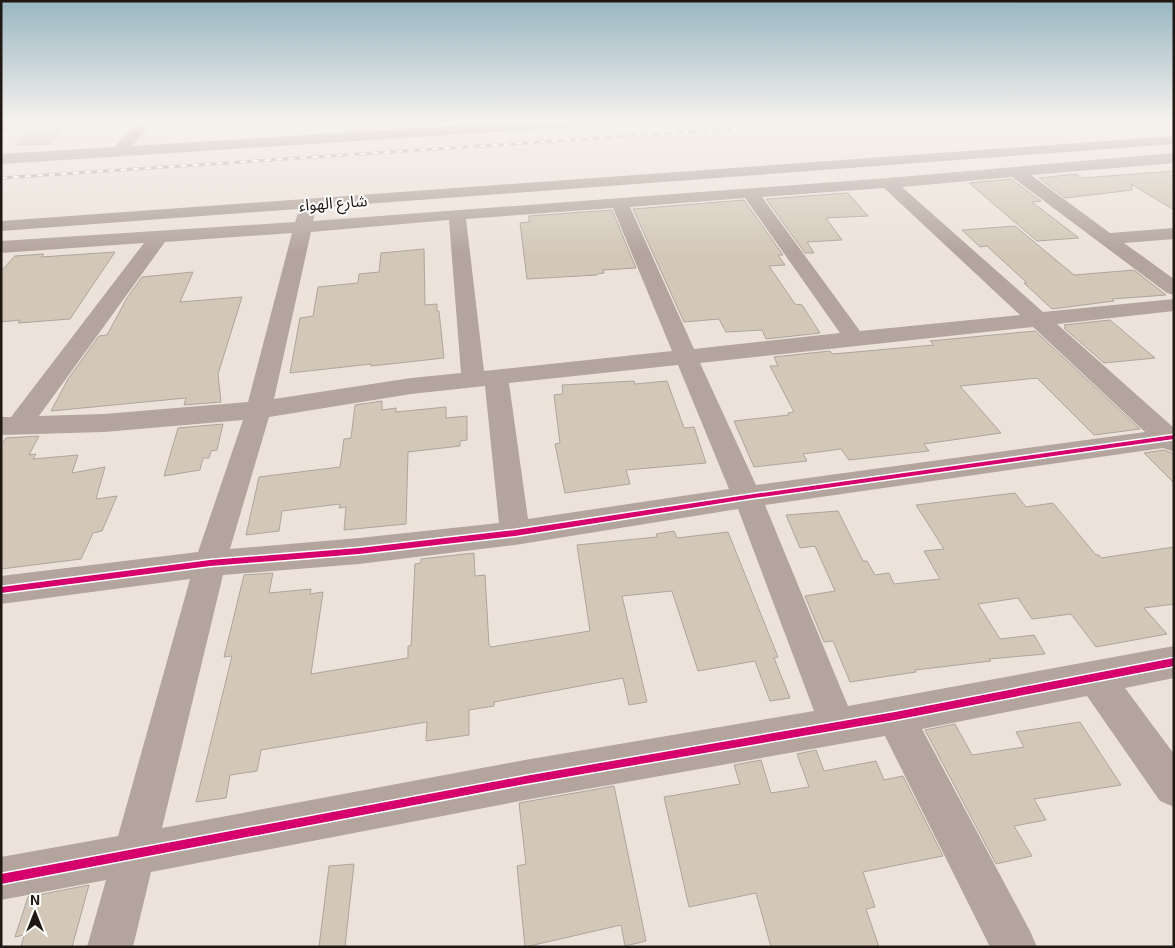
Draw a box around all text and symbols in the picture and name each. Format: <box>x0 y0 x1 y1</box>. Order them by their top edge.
street label: شارع الهواء <box>298 190 368 218</box>
north arrow <box>10 888 60 938</box>
text: N <box>30 891 40 908</box>

